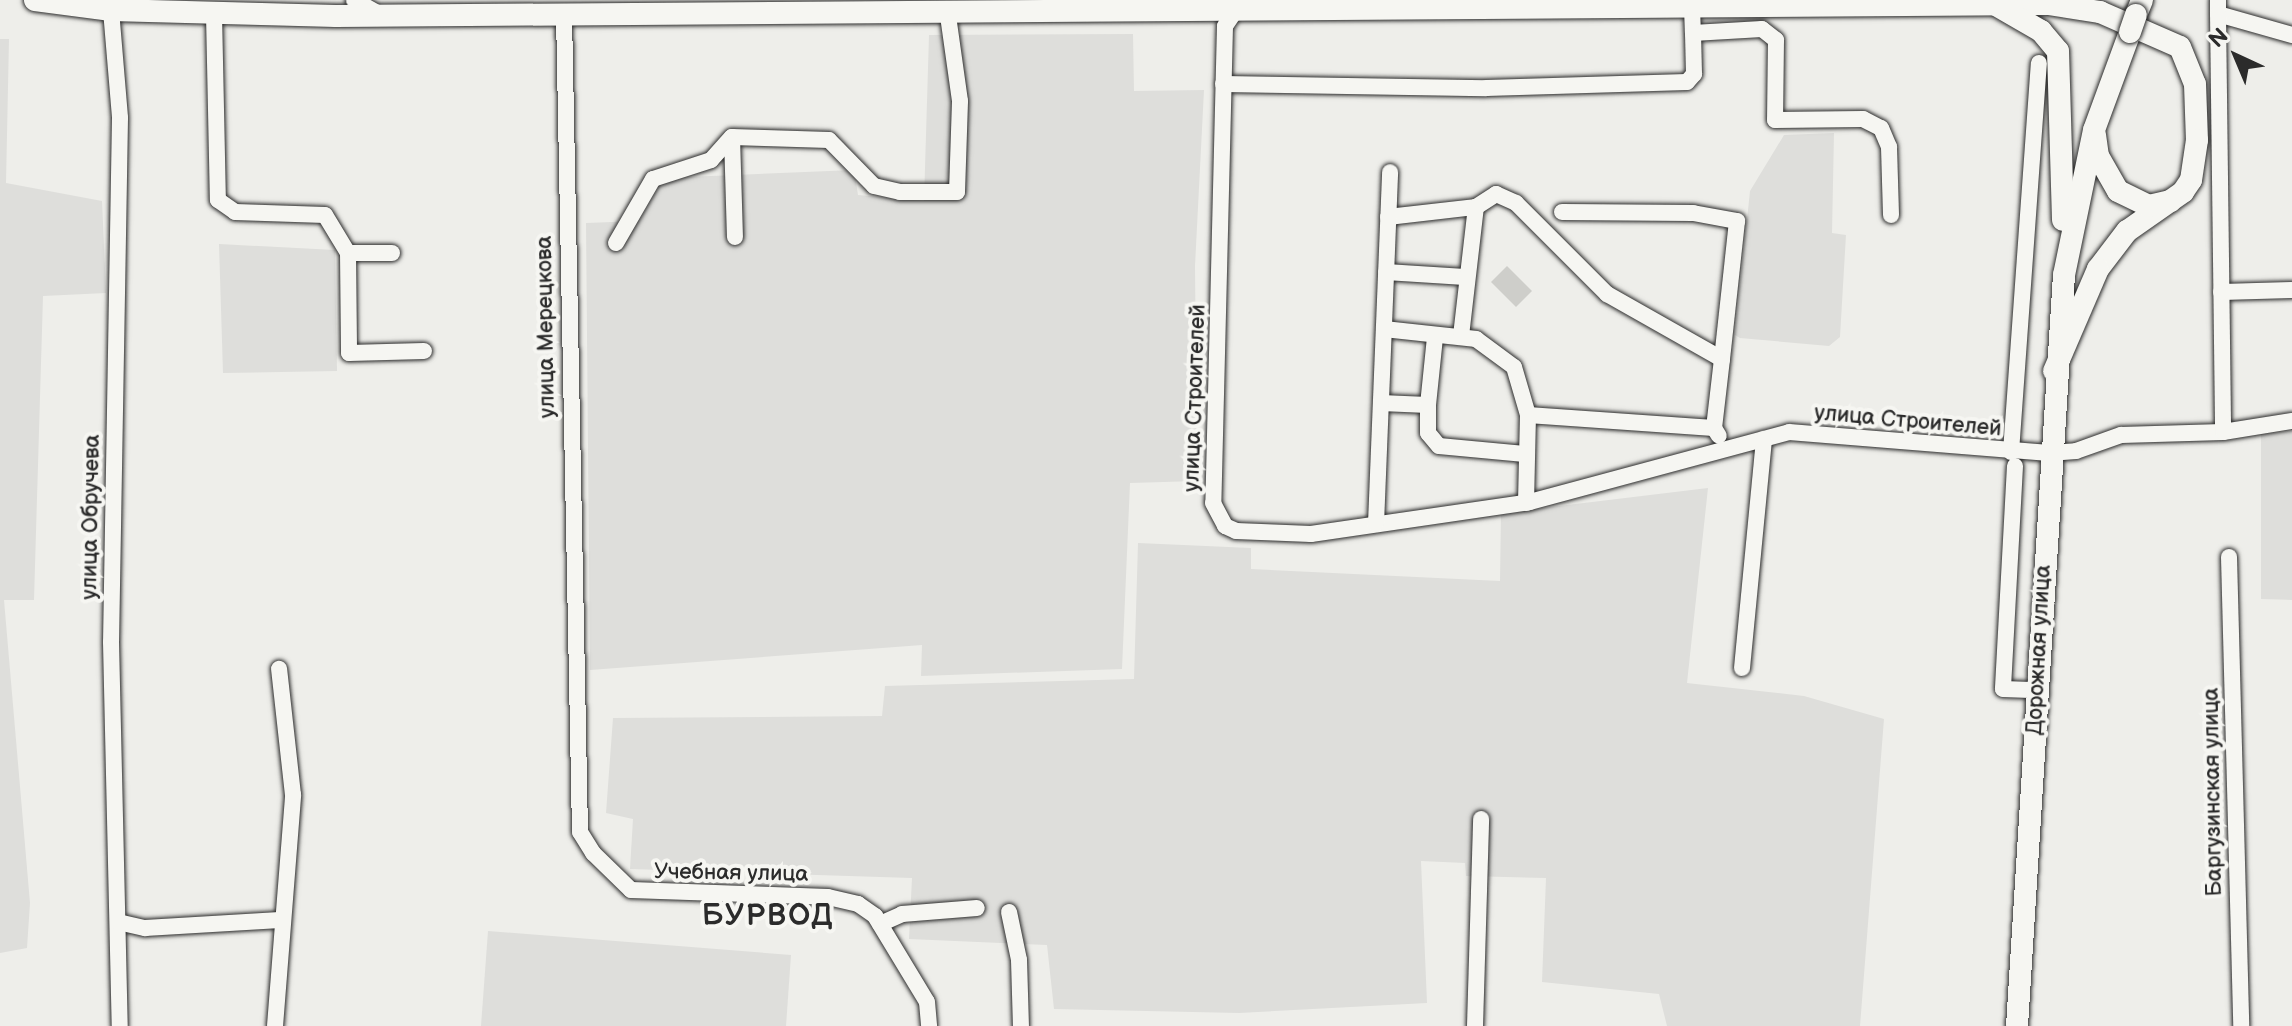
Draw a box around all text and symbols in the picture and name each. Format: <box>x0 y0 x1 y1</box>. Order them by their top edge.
north arrow <box>2196 16 2276 96</box>
text: N <box>2204 23 2234 54</box>
street label: улица Мерецкова <box>531 236 561 418</box>
street label: улица Строителей <box>1179 304 1211 492</box>
street label: улица Строителей <box>1813 400 2003 442</box>
street label: улица Обручева <box>76 434 106 600</box>
street label: Дорожная улица <box>2021 564 2057 736</box>
street label: Баргузинская улица <box>2198 687 2228 897</box>
street label: Учебная улица <box>654 858 808 888</box>
district label: БУРВОД <box>702 898 834 934</box>

